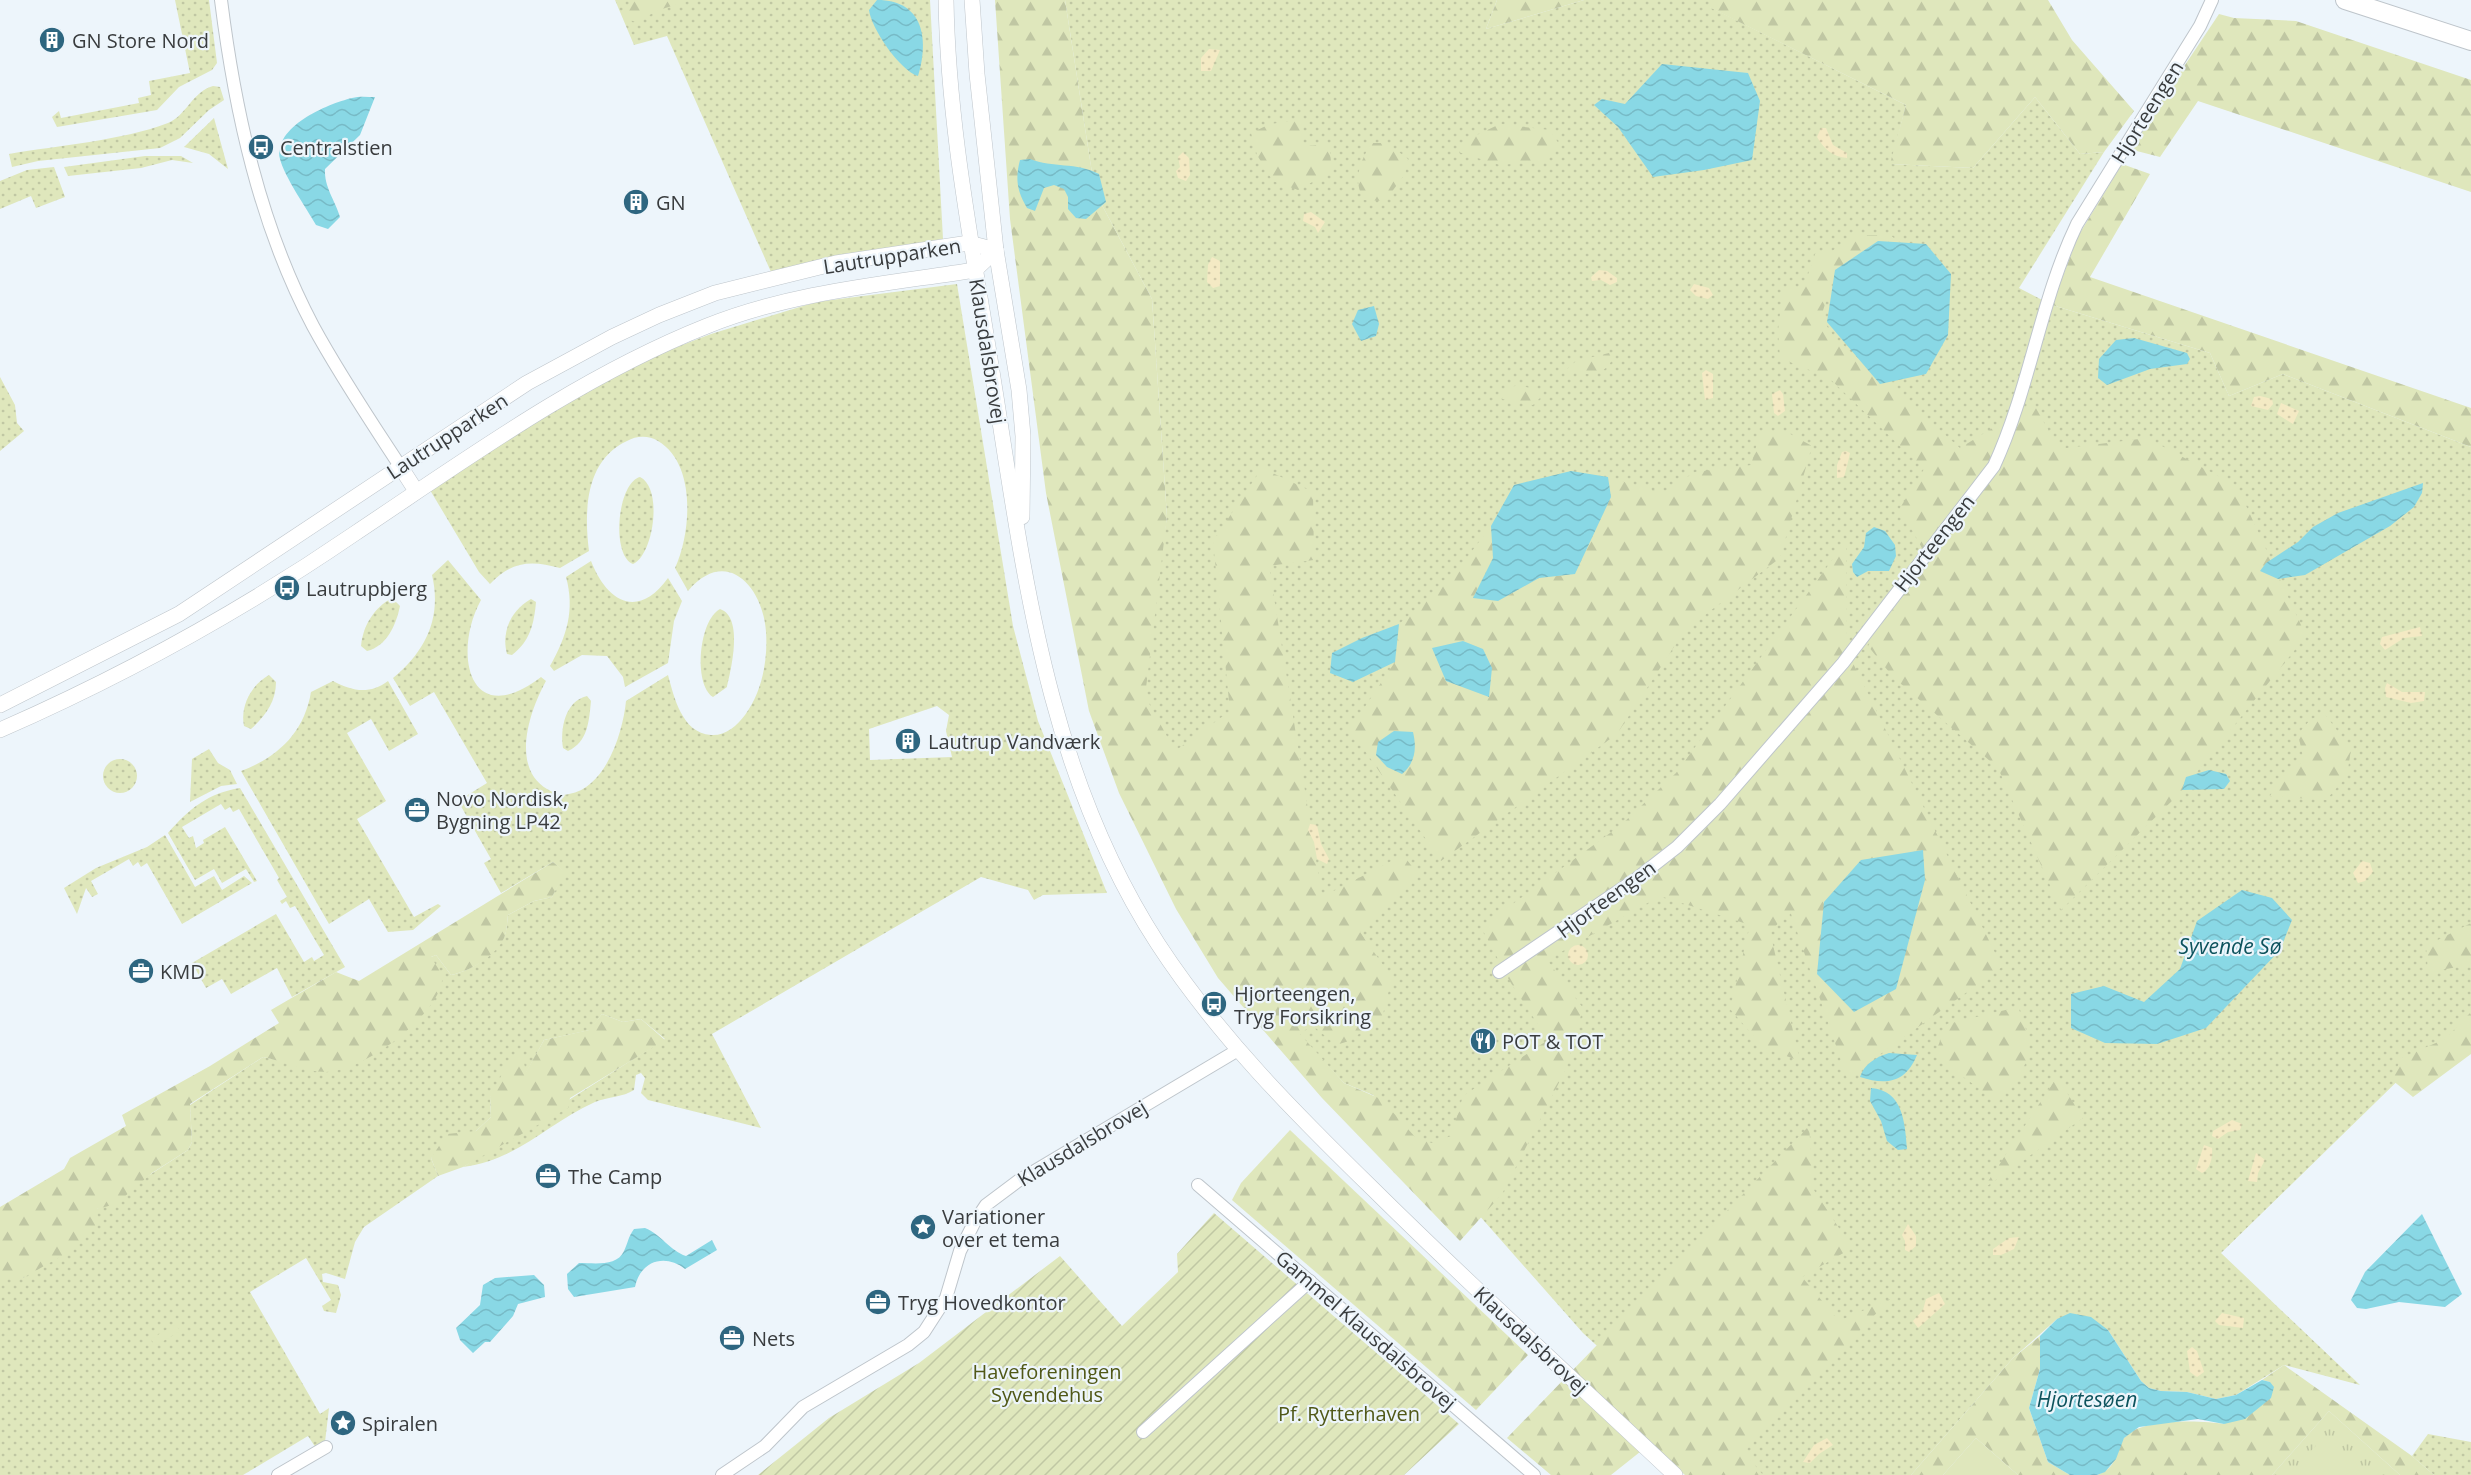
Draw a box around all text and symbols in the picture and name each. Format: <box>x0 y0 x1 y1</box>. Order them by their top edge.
building icon: GN Store Nord <box>37 25 67 55</box>
place label: GN Store Nord <box>72 27 209 54</box>
street label: Hjorteengen <box>2105 56 2189 168</box>
bus stop icon: Centralstien <box>246 132 276 162</box>
place label: Centralstien <box>280 134 393 161</box>
building icon: GN <box>621 187 651 217</box>
place label: GN <box>656 189 686 216</box>
street label: Lautrupparken <box>821 232 963 280</box>
street label: Klausdalsbrovej <box>963 276 1013 426</box>
street label: Lautrupparken <box>381 387 513 485</box>
street label: Hjorteengen <box>1888 489 1980 597</box>
bus stop icon: Lautrupbjerg <box>272 573 302 603</box>
place label: Lautrupbjerg <box>306 575 427 602</box>
building icon: Lautrup Vandværk <box>893 726 923 756</box>
place label: Lautrup Vandværk <box>928 728 1101 755</box>
place label: Novo Nordisk, Bygning LP42 <box>436 785 568 835</box>
office icon: Novo Nordisk, Bygning LP42 <box>402 795 432 825</box>
street label: Hjorteengen <box>1551 854 1661 944</box>
water label: Syvende Sø <box>2179 932 2282 960</box>
office icon: KMD <box>126 956 156 986</box>
place label: KMD <box>160 958 205 985</box>
place label: Hjorteengen, Tryg Forsikring <box>1234 980 1371 1030</box>
bus stop icon: Hjorteengen, Tryg Forsikring <box>1199 989 1229 1019</box>
restaurant icon: POT & TOT <box>1468 1026 1498 1056</box>
place label: POT & TOT <box>1502 1028 1603 1055</box>
street label: Klausdalsbrovej <box>1012 1094 1152 1192</box>
office icon: The Camp <box>533 1161 563 1191</box>
place label: The Camp <box>568 1163 662 1190</box>
place label: Variationer over et tema <box>942 1203 1060 1253</box>
place icon: Variationer over et tema <box>908 1212 938 1242</box>
street label: Gammel Klausdalsbrovej <box>1270 1244 1462 1416</box>
street label: Klausdalsbrovej <box>1468 1280 1594 1400</box>
office icon: Tryg Hovedkontor <box>863 1287 893 1317</box>
place label: Tryg Hovedkontor <box>898 1289 1066 1316</box>
office icon: Nets <box>717 1323 747 1353</box>
place label: Nets <box>752 1325 795 1352</box>
park label: Haveforeningen Syvendehus <box>972 1358 1122 1408</box>
water label: Hjortesøen <box>2037 1385 2137 1413</box>
park label: Pf. Rytterhaven <box>1278 1400 1420 1427</box>
place icon: Spiralen <box>328 1408 358 1438</box>
place label: Spiralen <box>362 1410 438 1437</box>

